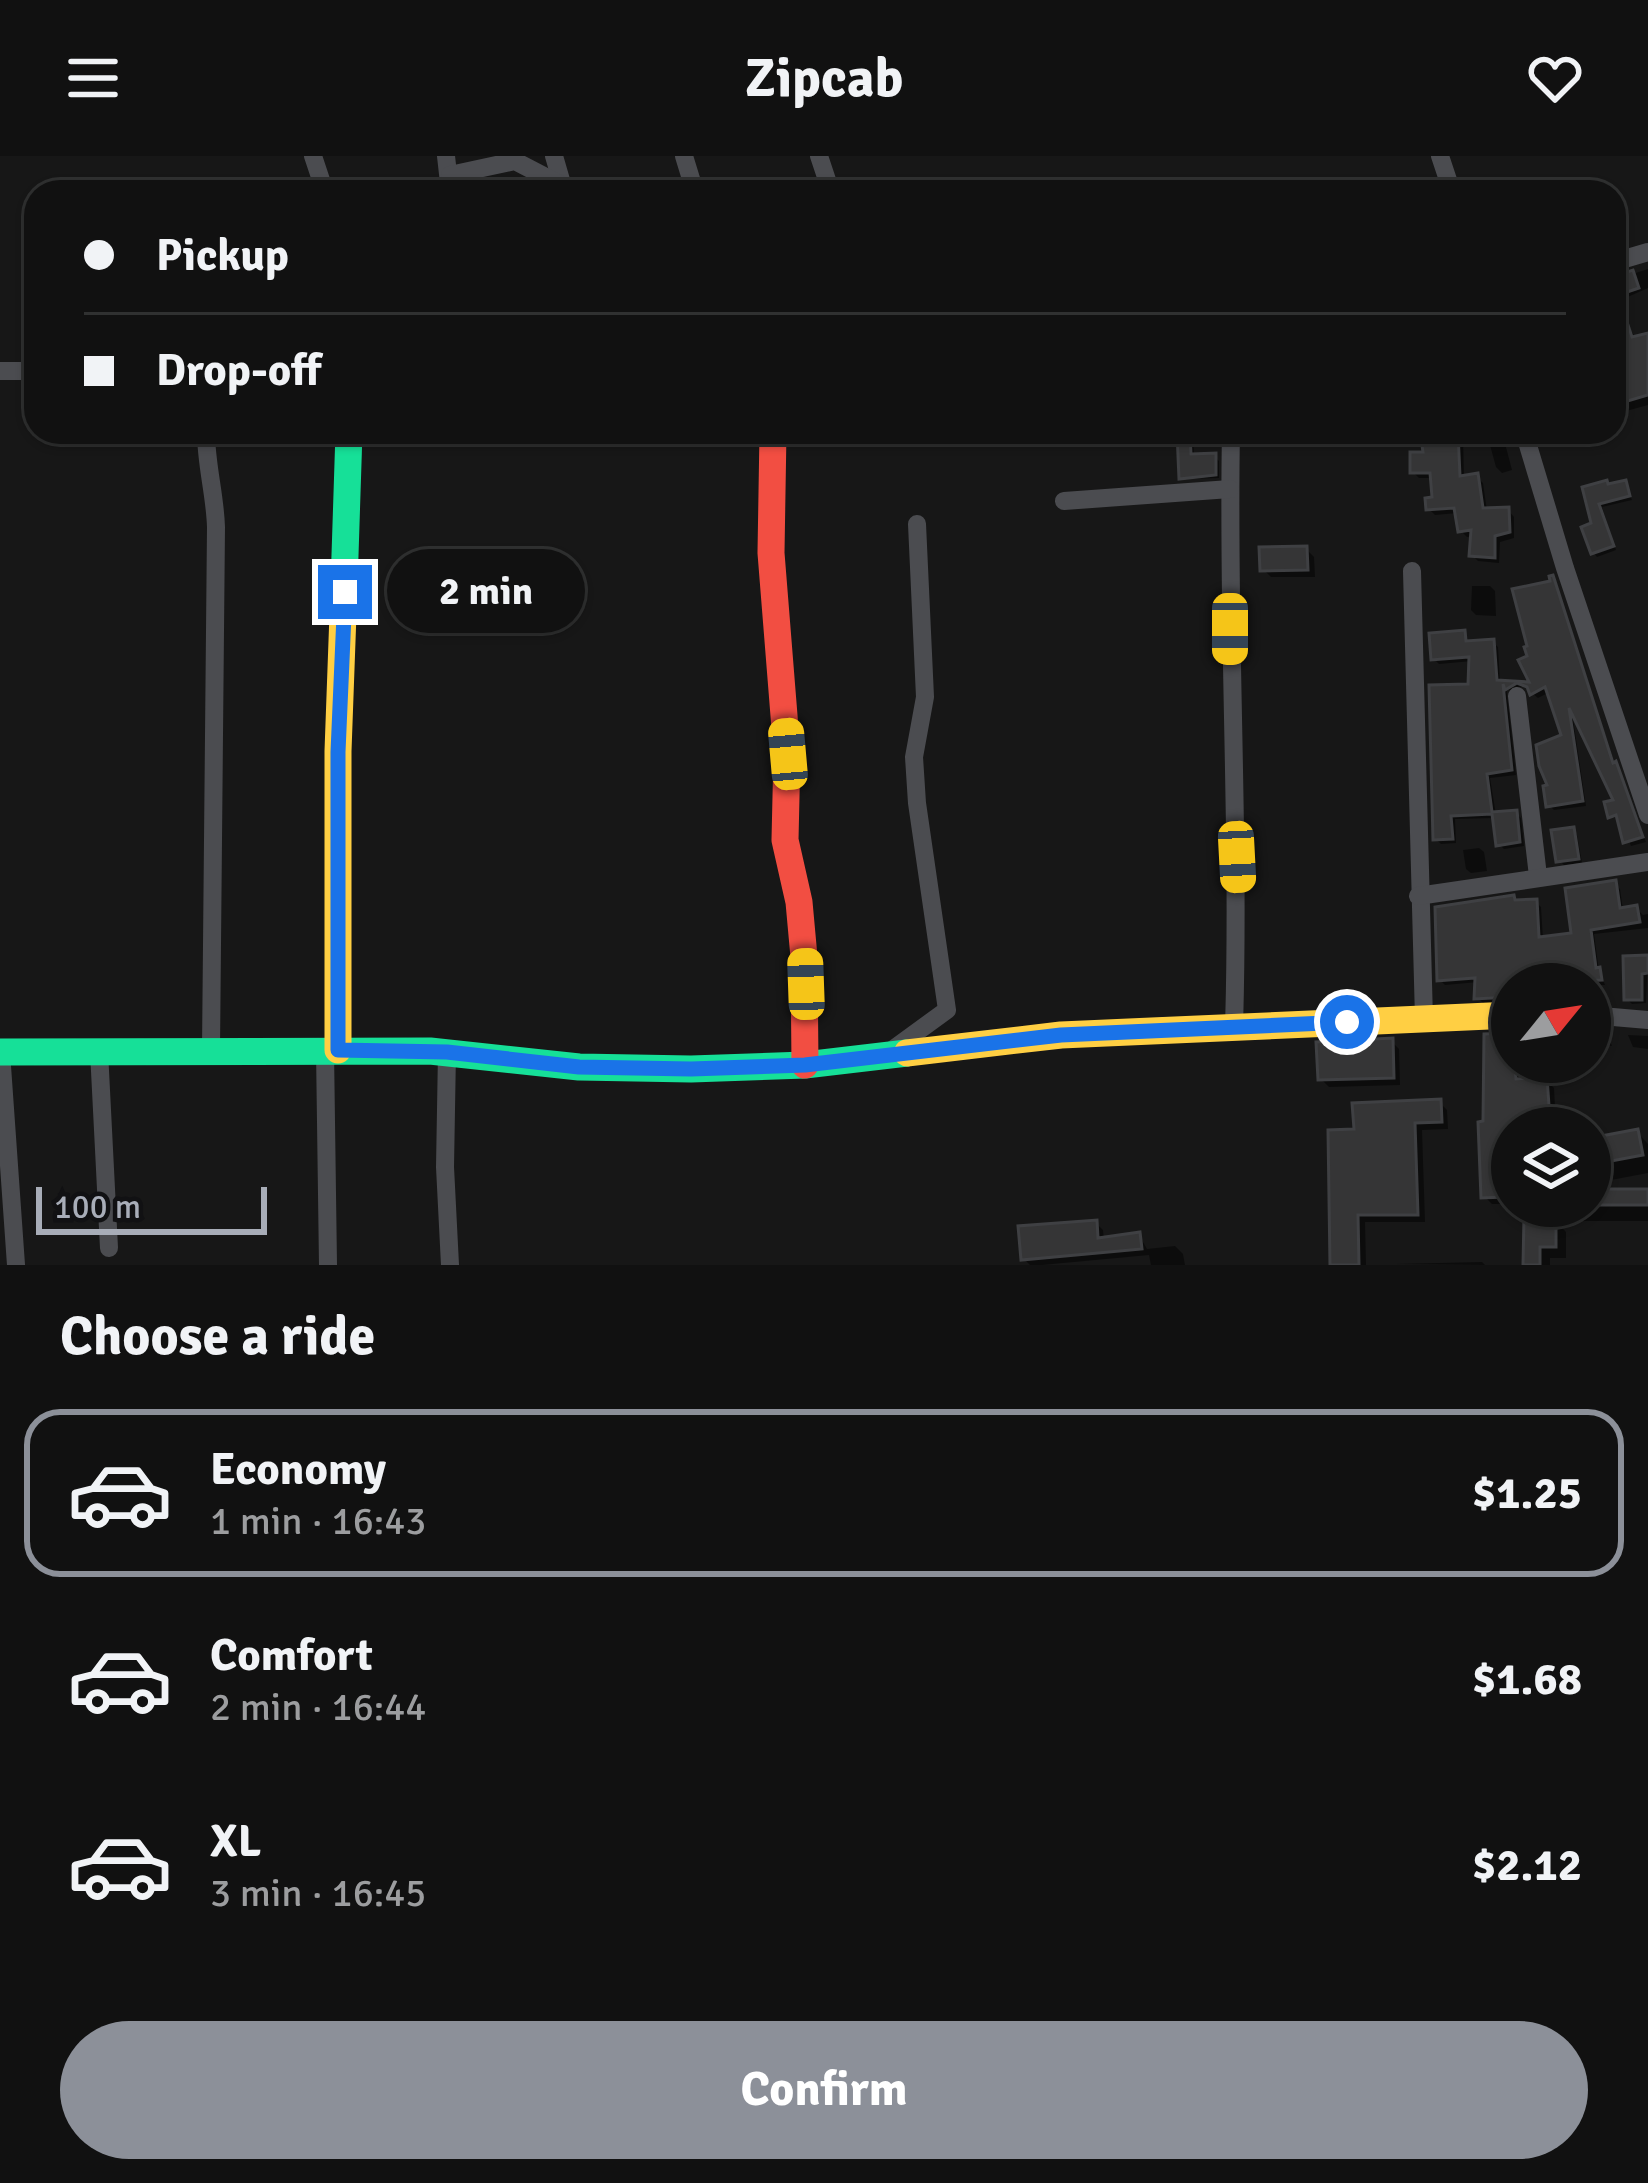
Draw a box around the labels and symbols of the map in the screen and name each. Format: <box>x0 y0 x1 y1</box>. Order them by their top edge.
callout: 2 min <box>387 550 585 634</box>
route end <box>318 565 372 619</box>
car <box>1212 593 1248 665</box>
car <box>767 717 809 791</box>
car <box>1217 820 1257 894</box>
car <box>787 947 825 1021</box>
north arrow <box>1491 963 1611 1083</box>
route start <box>1320 995 1374 1049</box>
scale bar <box>36 1181 267 1234</box>

